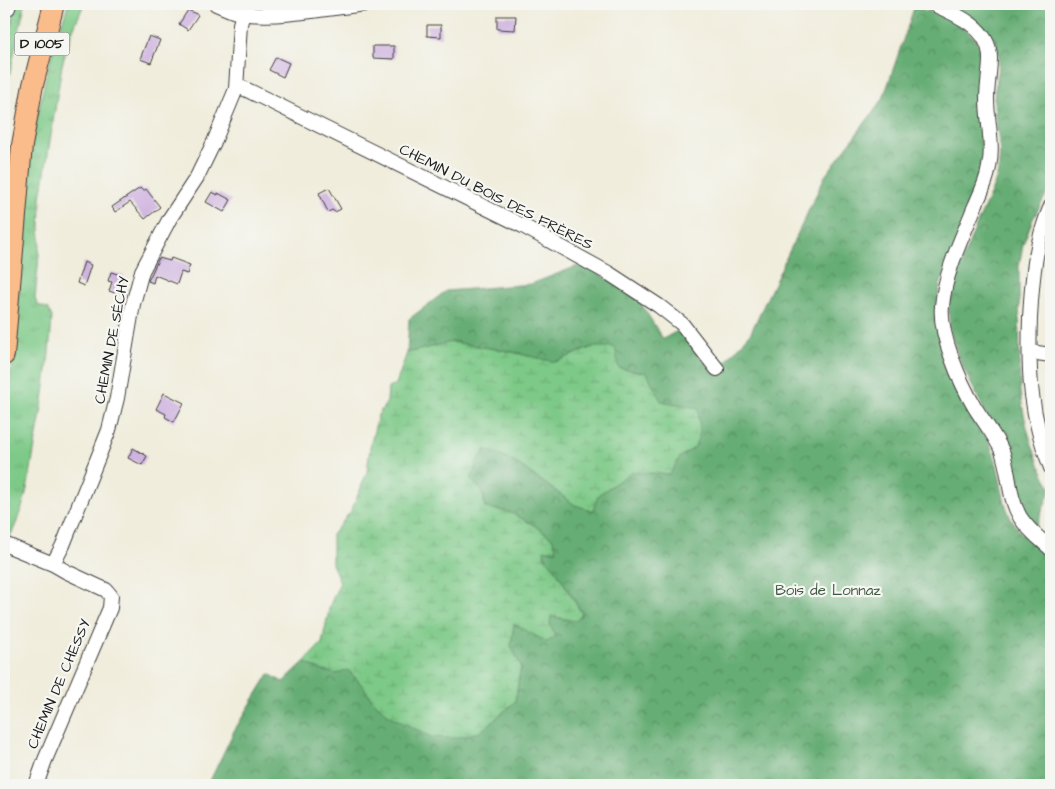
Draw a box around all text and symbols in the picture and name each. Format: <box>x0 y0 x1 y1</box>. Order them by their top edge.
road number: D 1005 <box>15 33 70 56</box>
street label: CHEMIN DU BOIS DES FRÈRES <box>396 139 597 255</box>
street label: CHEMIN DE SÉCHY <box>89 274 135 406</box>
park label: Bois de Lonnaz <box>775 580 881 601</box>
street label: CHEMIN DE CHESSY <box>22 616 96 752</box>

